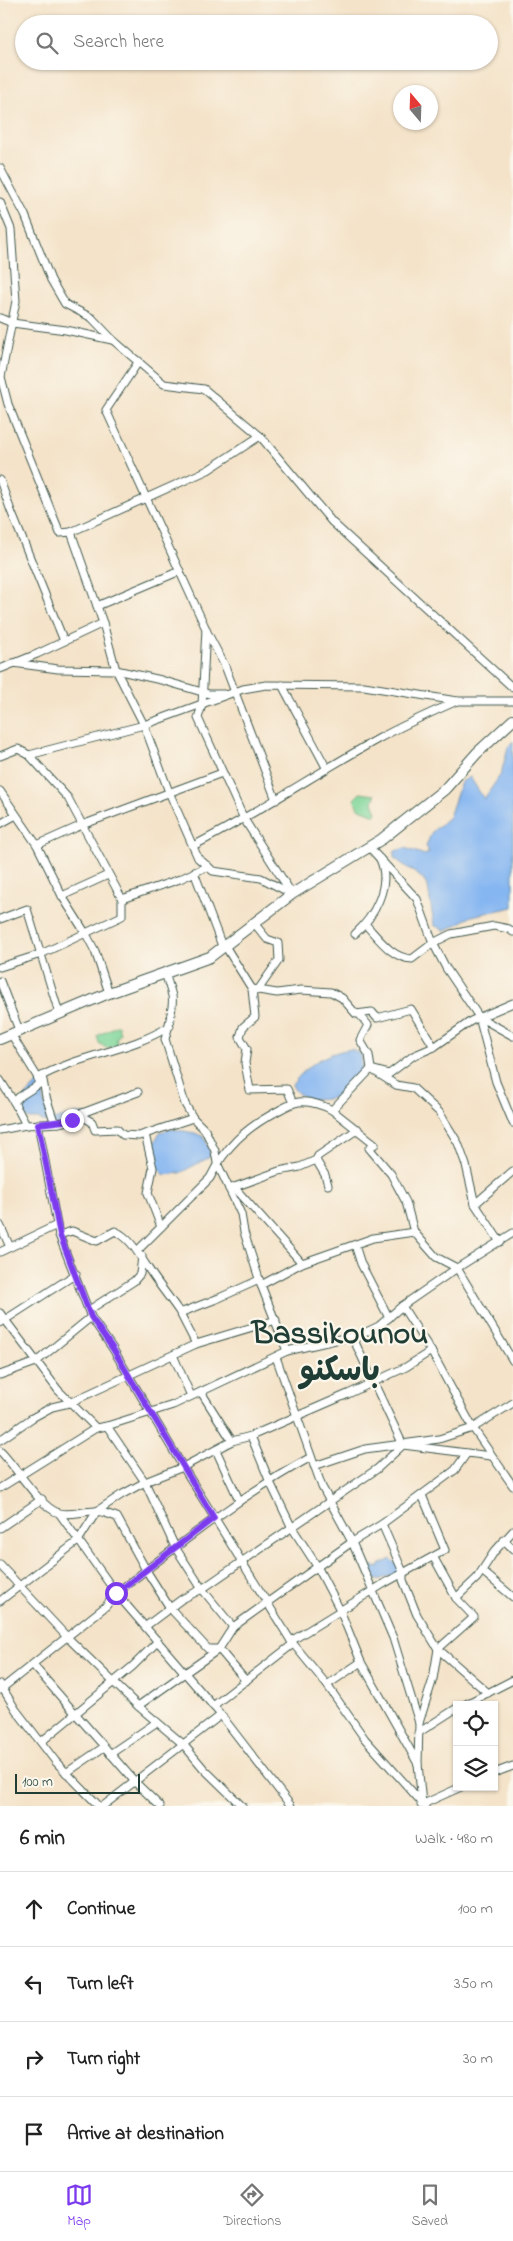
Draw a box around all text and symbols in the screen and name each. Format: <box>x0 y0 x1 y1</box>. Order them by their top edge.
search box <box>15 15 498 70</box>
icon: search <box>33 29 61 57</box>
text: Search here <box>73 29 164 56</box>
north arrow <box>393 85 438 130</box>
route end <box>61 1109 84 1132</box>
district label: Bassikounou باسكنو <box>250 1312 428 1396</box>
route start <box>105 1582 128 1605</box>
map controls <box>453 1701 498 1791</box>
button: locate <box>453 1701 498 1746</box>
button: layers <box>453 1746 498 1791</box>
scale bar <box>15 1771 140 1794</box>
text: 100 m <box>22 1772 53 1793</box>
text: 6 min <box>20 1824 65 1854</box>
text: Walk · 480 m <box>415 1827 493 1851</box>
icon: ahead <box>20 1895 48 1923</box>
text: Continue <box>67 1896 135 1923</box>
text: 100 m <box>458 1897 493 1921</box>
icon: left <box>20 1970 48 1998</box>
text: Turn left <box>67 1971 134 1998</box>
text: 350 m <box>454 1972 493 1996</box>
icon: right <box>20 2045 48 2073</box>
text: Turn right <box>67 2046 140 2073</box>
text: 30 m <box>463 2047 493 2071</box>
icon: arrive <box>20 2120 48 2148</box>
text: Arrive at destination <box>67 2121 224 2148</box>
tab: Map <box>65 2181 93 2232</box>
tab: Directions <box>223 2181 281 2232</box>
tab: Saved <box>411 2181 448 2232</box>

